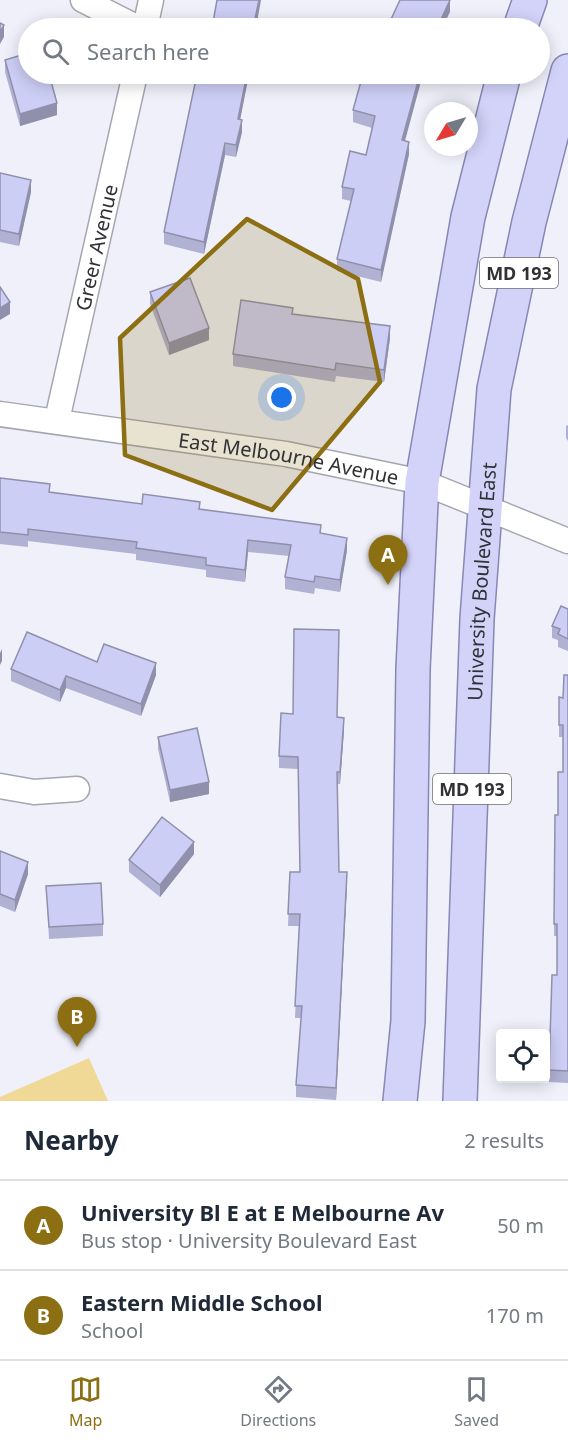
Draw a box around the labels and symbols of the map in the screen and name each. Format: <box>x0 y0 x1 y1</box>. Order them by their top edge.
north arrow <box>424 102 478 156</box>
street label: Greer Avenue <box>69 182 123 313</box>
road number: MD 193 <box>480 258 558 288</box>
your location <box>267 383 296 412</box>
street label: East Melbourne Avenue <box>177 426 401 490</box>
street label: University Boulevard East <box>461 461 502 701</box>
pin: A <box>368 536 408 585</box>
road number: MD 193 <box>433 774 511 804</box>
pin: B <box>58 998 97 1047</box>

